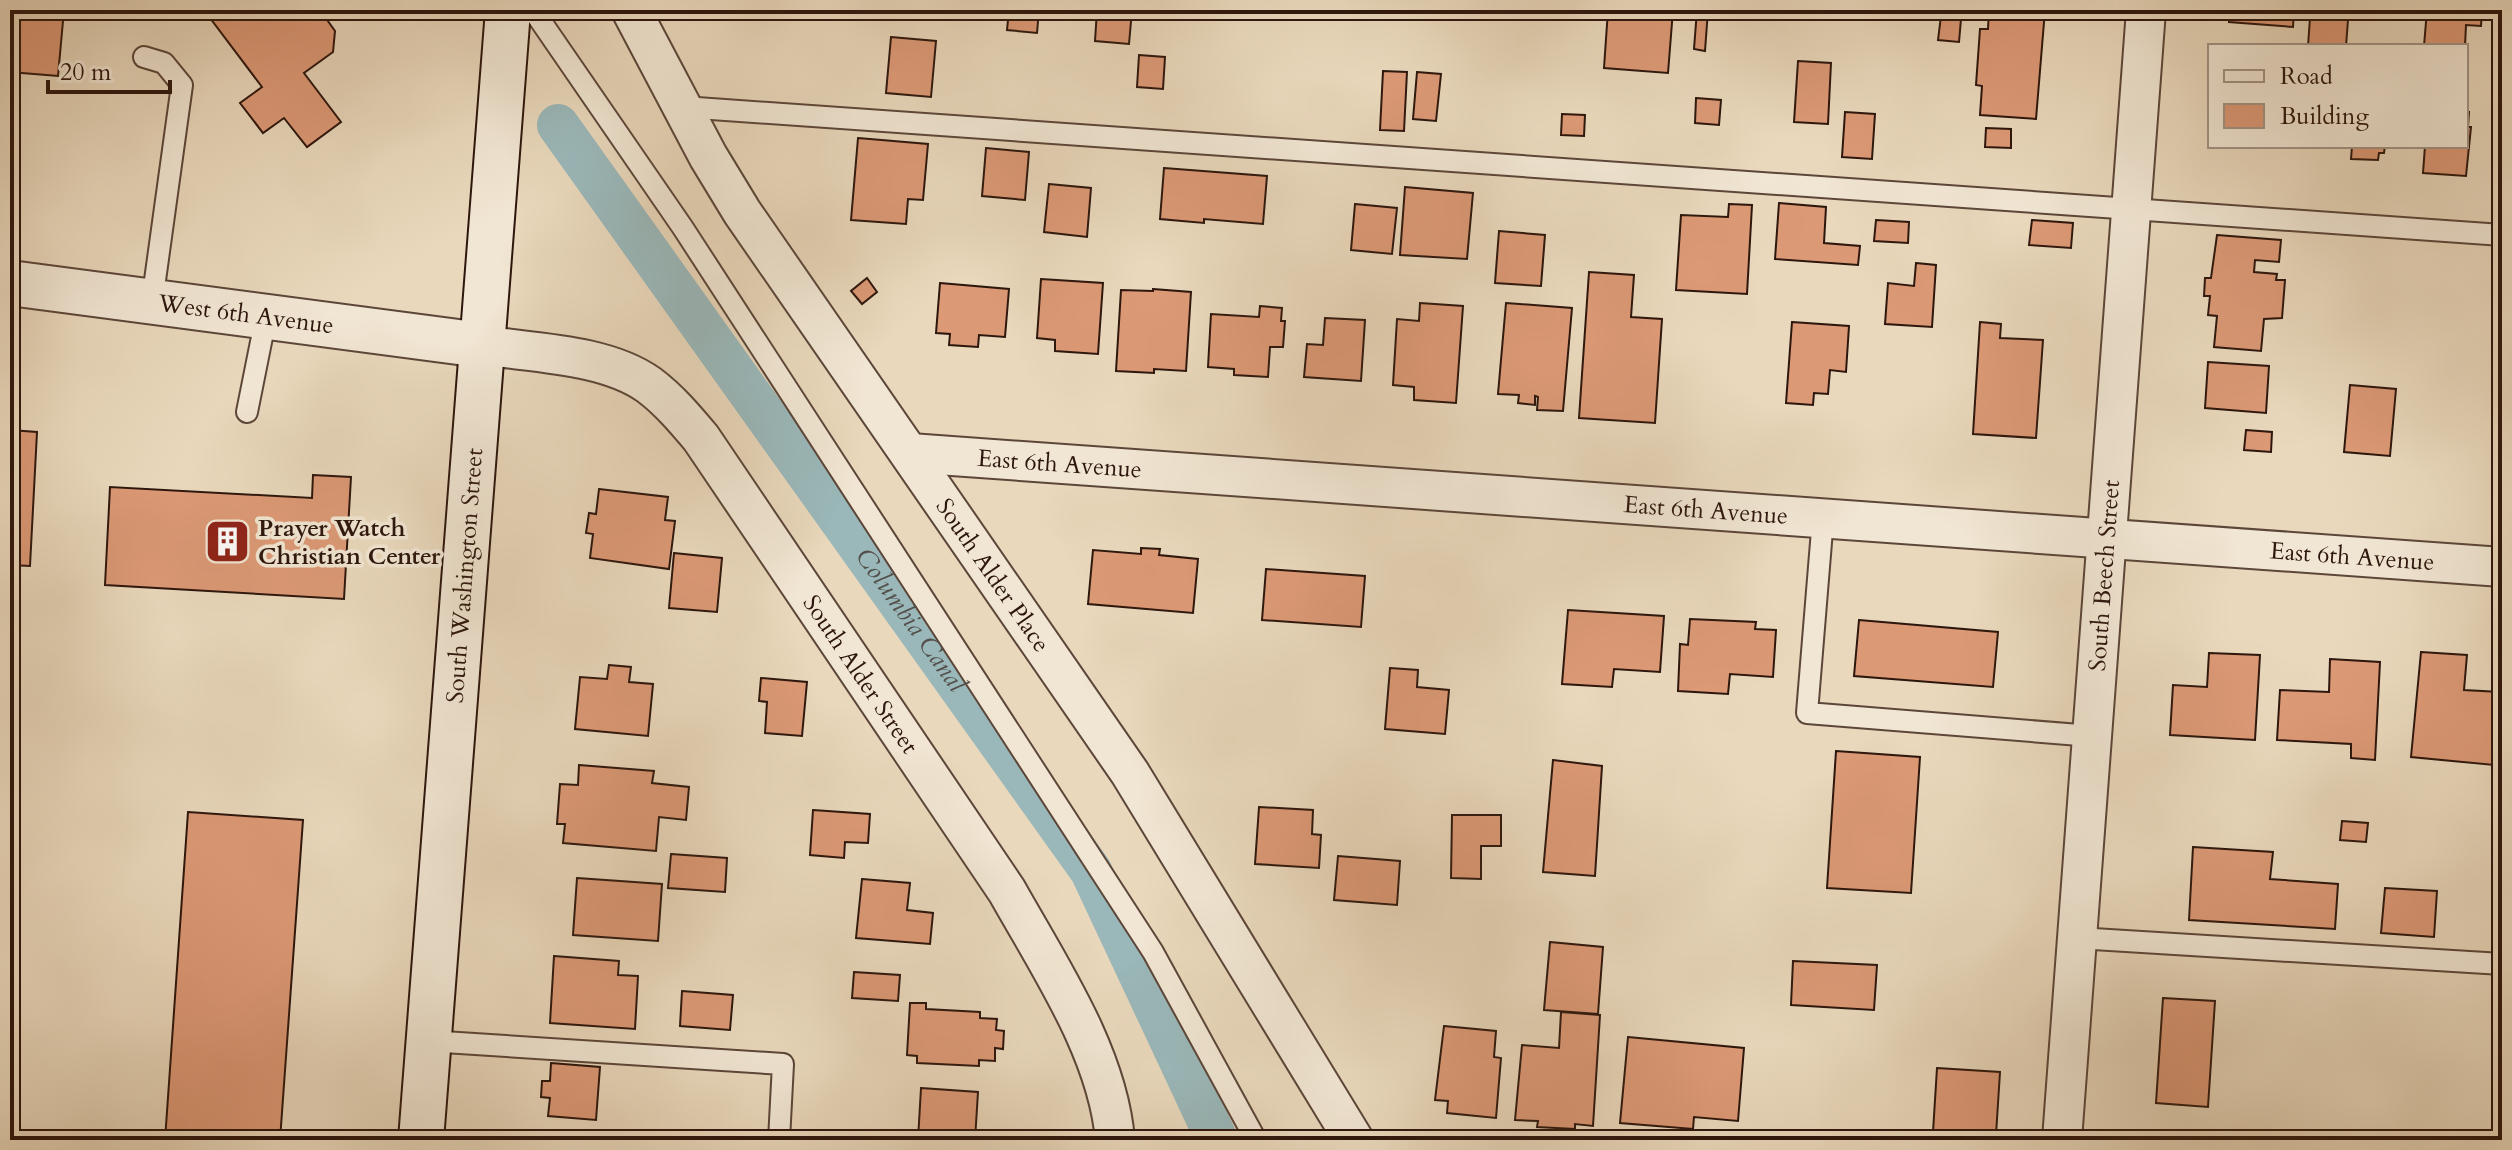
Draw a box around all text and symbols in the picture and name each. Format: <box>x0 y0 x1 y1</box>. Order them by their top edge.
scale bar <box>48 44 170 94</box>
legend <box>2208 44 2468 148</box>
text: 20 m <box>60 56 112 89</box>
text: Road <box>2280 60 2333 93</box>
text: Building <box>2280 100 2370 133</box>
street label: West 6th Avenue <box>155 286 336 342</box>
street label: East 6th Avenue <box>976 441 1143 486</box>
street label: South Washington Street <box>438 446 491 704</box>
street label: South Beech Street <box>2080 478 2128 672</box>
street label: East 6th Avenue <box>1623 488 1789 532</box>
street label: South Alder Place <box>928 492 1058 658</box>
place label: Prayer Watch Christian Center <box>258 512 441 573</box>
building icon: Prayer Watch Christian Center <box>203 518 251 566</box>
street label: East 6th Avenue <box>2269 534 2436 579</box>
water label: Columbia Canal <box>848 540 976 700</box>
street label: South Alder Street <box>795 588 926 761</box>

